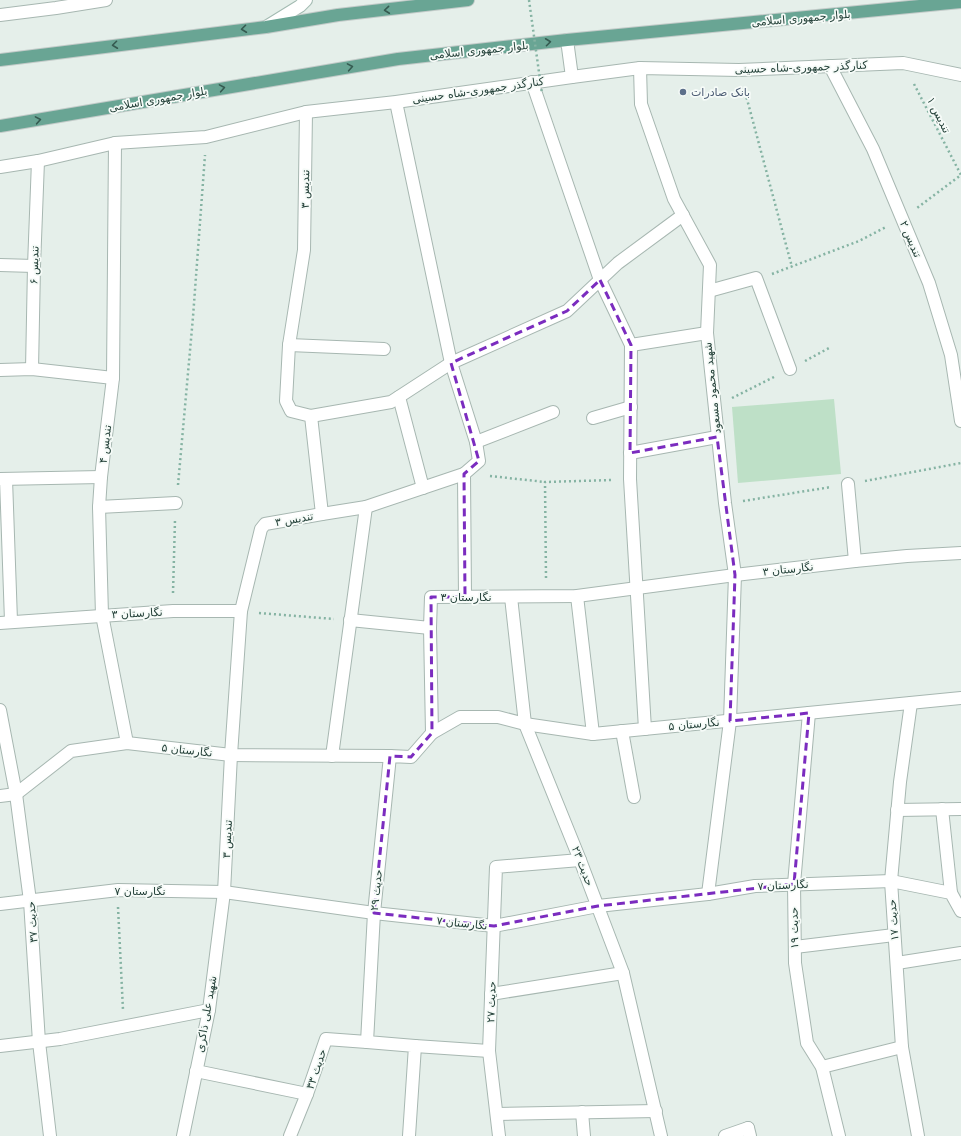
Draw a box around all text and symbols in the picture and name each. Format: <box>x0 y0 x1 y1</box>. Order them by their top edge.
one-way arrow <box>384 5 390 14</box>
street label: بلوار جمهوری اسلامی <box>751 8 851 29</box>
one-way arrow <box>241 24 248 33</box>
one-way arrow <box>545 38 551 47</box>
street label: بلوار جمهوری اسلامی <box>429 39 529 62</box>
one-way arrow <box>112 41 119 50</box>
street label: کنارگذر جمهوری-شاه حسینی <box>734 59 869 76</box>
one-way arrow <box>347 63 353 72</box>
street label: کنارگذر جمهوری-شاه حسینی <box>411 75 546 106</box>
street label: بلوار جمهوری اسلامی <box>108 84 208 115</box>
one-way arrow <box>219 85 225 93</box>
place label: بانک صادرات <box>691 86 750 99</box>
marker: بانک صادرات <box>678 87 688 97</box>
street label: تندیس ۱ <box>924 95 953 135</box>
one-way arrow <box>35 116 42 124</box>
street label: تندیس ۳ <box>299 170 312 208</box>
street label: تندیس ۲ <box>897 219 924 260</box>
street label: تندیس ۶ <box>27 245 42 285</box>
street label: شهید محمود مسعود <box>701 342 724 434</box>
street label: تندیس ۴ <box>97 424 114 464</box>
street label: تندیس ۳ <box>274 510 314 529</box>
street label: نگارستان ۳ <box>762 560 814 579</box>
street label: نگارستان ۳ <box>440 591 492 604</box>
street label: نگارستان ۳ <box>111 606 163 621</box>
street label: نگارستان ۵ <box>668 716 720 733</box>
street label: نگارستان ۵ <box>161 741 213 760</box>
street label: تندیس ۳ <box>220 819 235 859</box>
street label: حدیث ۲۳ <box>569 844 596 888</box>
street label: حدیث ۲۹ <box>368 869 385 912</box>
street label: نگارستان ۷ <box>757 878 809 893</box>
street label: نگارستان ۷ <box>114 885 166 898</box>
street label: حدیث ۱۷ <box>886 899 901 941</box>
street label: حدیث ۳۷ <box>25 901 40 943</box>
street label: حدیث ۱۹ <box>788 907 801 949</box>
street label: نگارستان ۷ <box>436 914 488 933</box>
street label: شهید علی ذاکری <box>193 975 220 1053</box>
street label: حدیث ۲۷ <box>484 981 499 1023</box>
street label: حدیث ۳۳ <box>304 1047 329 1091</box>

